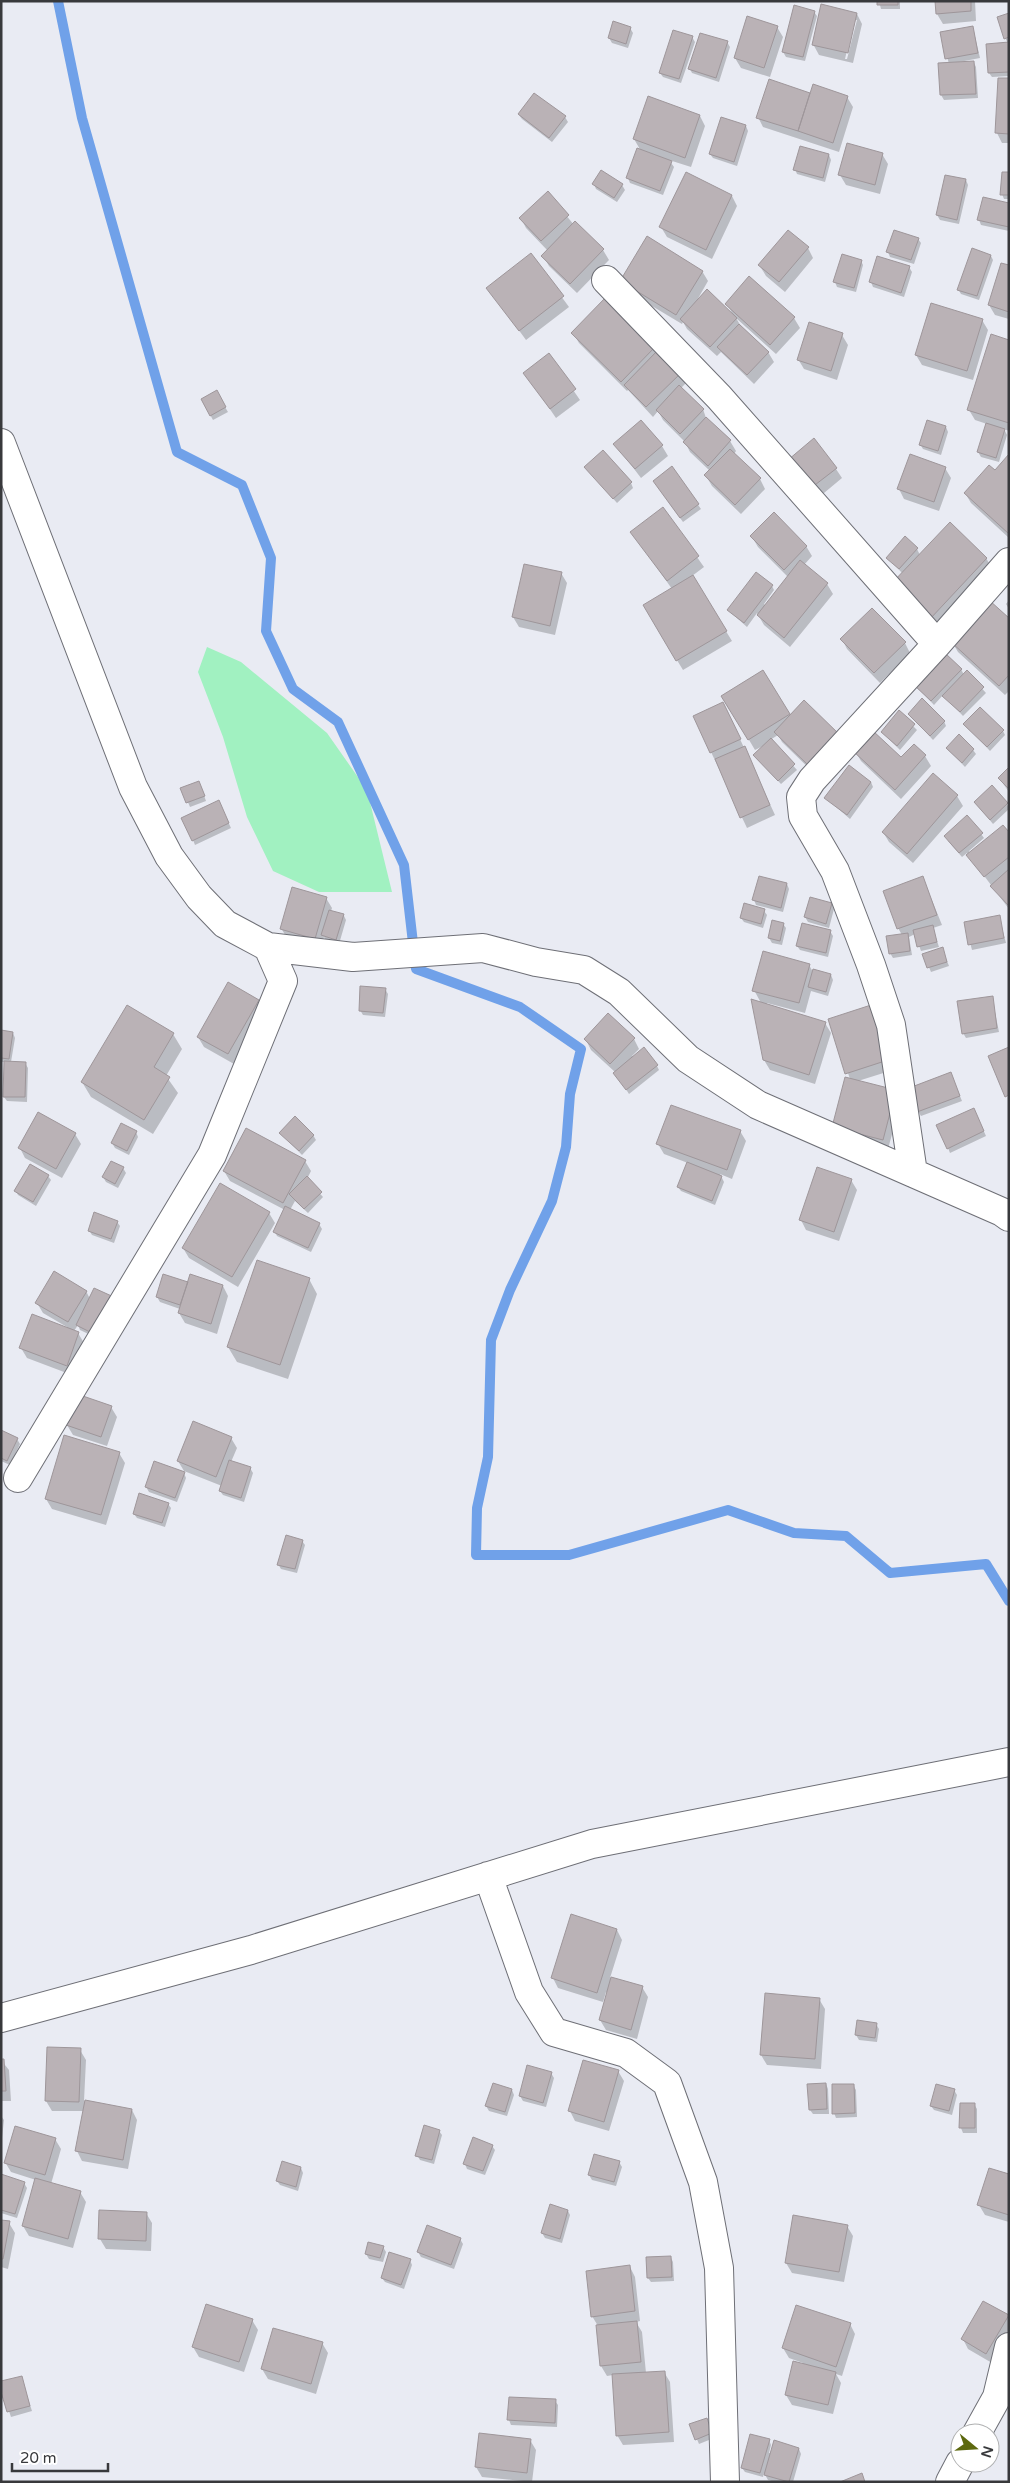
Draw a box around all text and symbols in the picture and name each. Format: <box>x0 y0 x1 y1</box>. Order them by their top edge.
north arrow <box>950 2423 1000 2473</box>
scale bar <box>12 2440 109 2472</box>
text: N <box>977 2444 997 2460</box>
text: 20 m <box>20 2449 57 2467</box>

